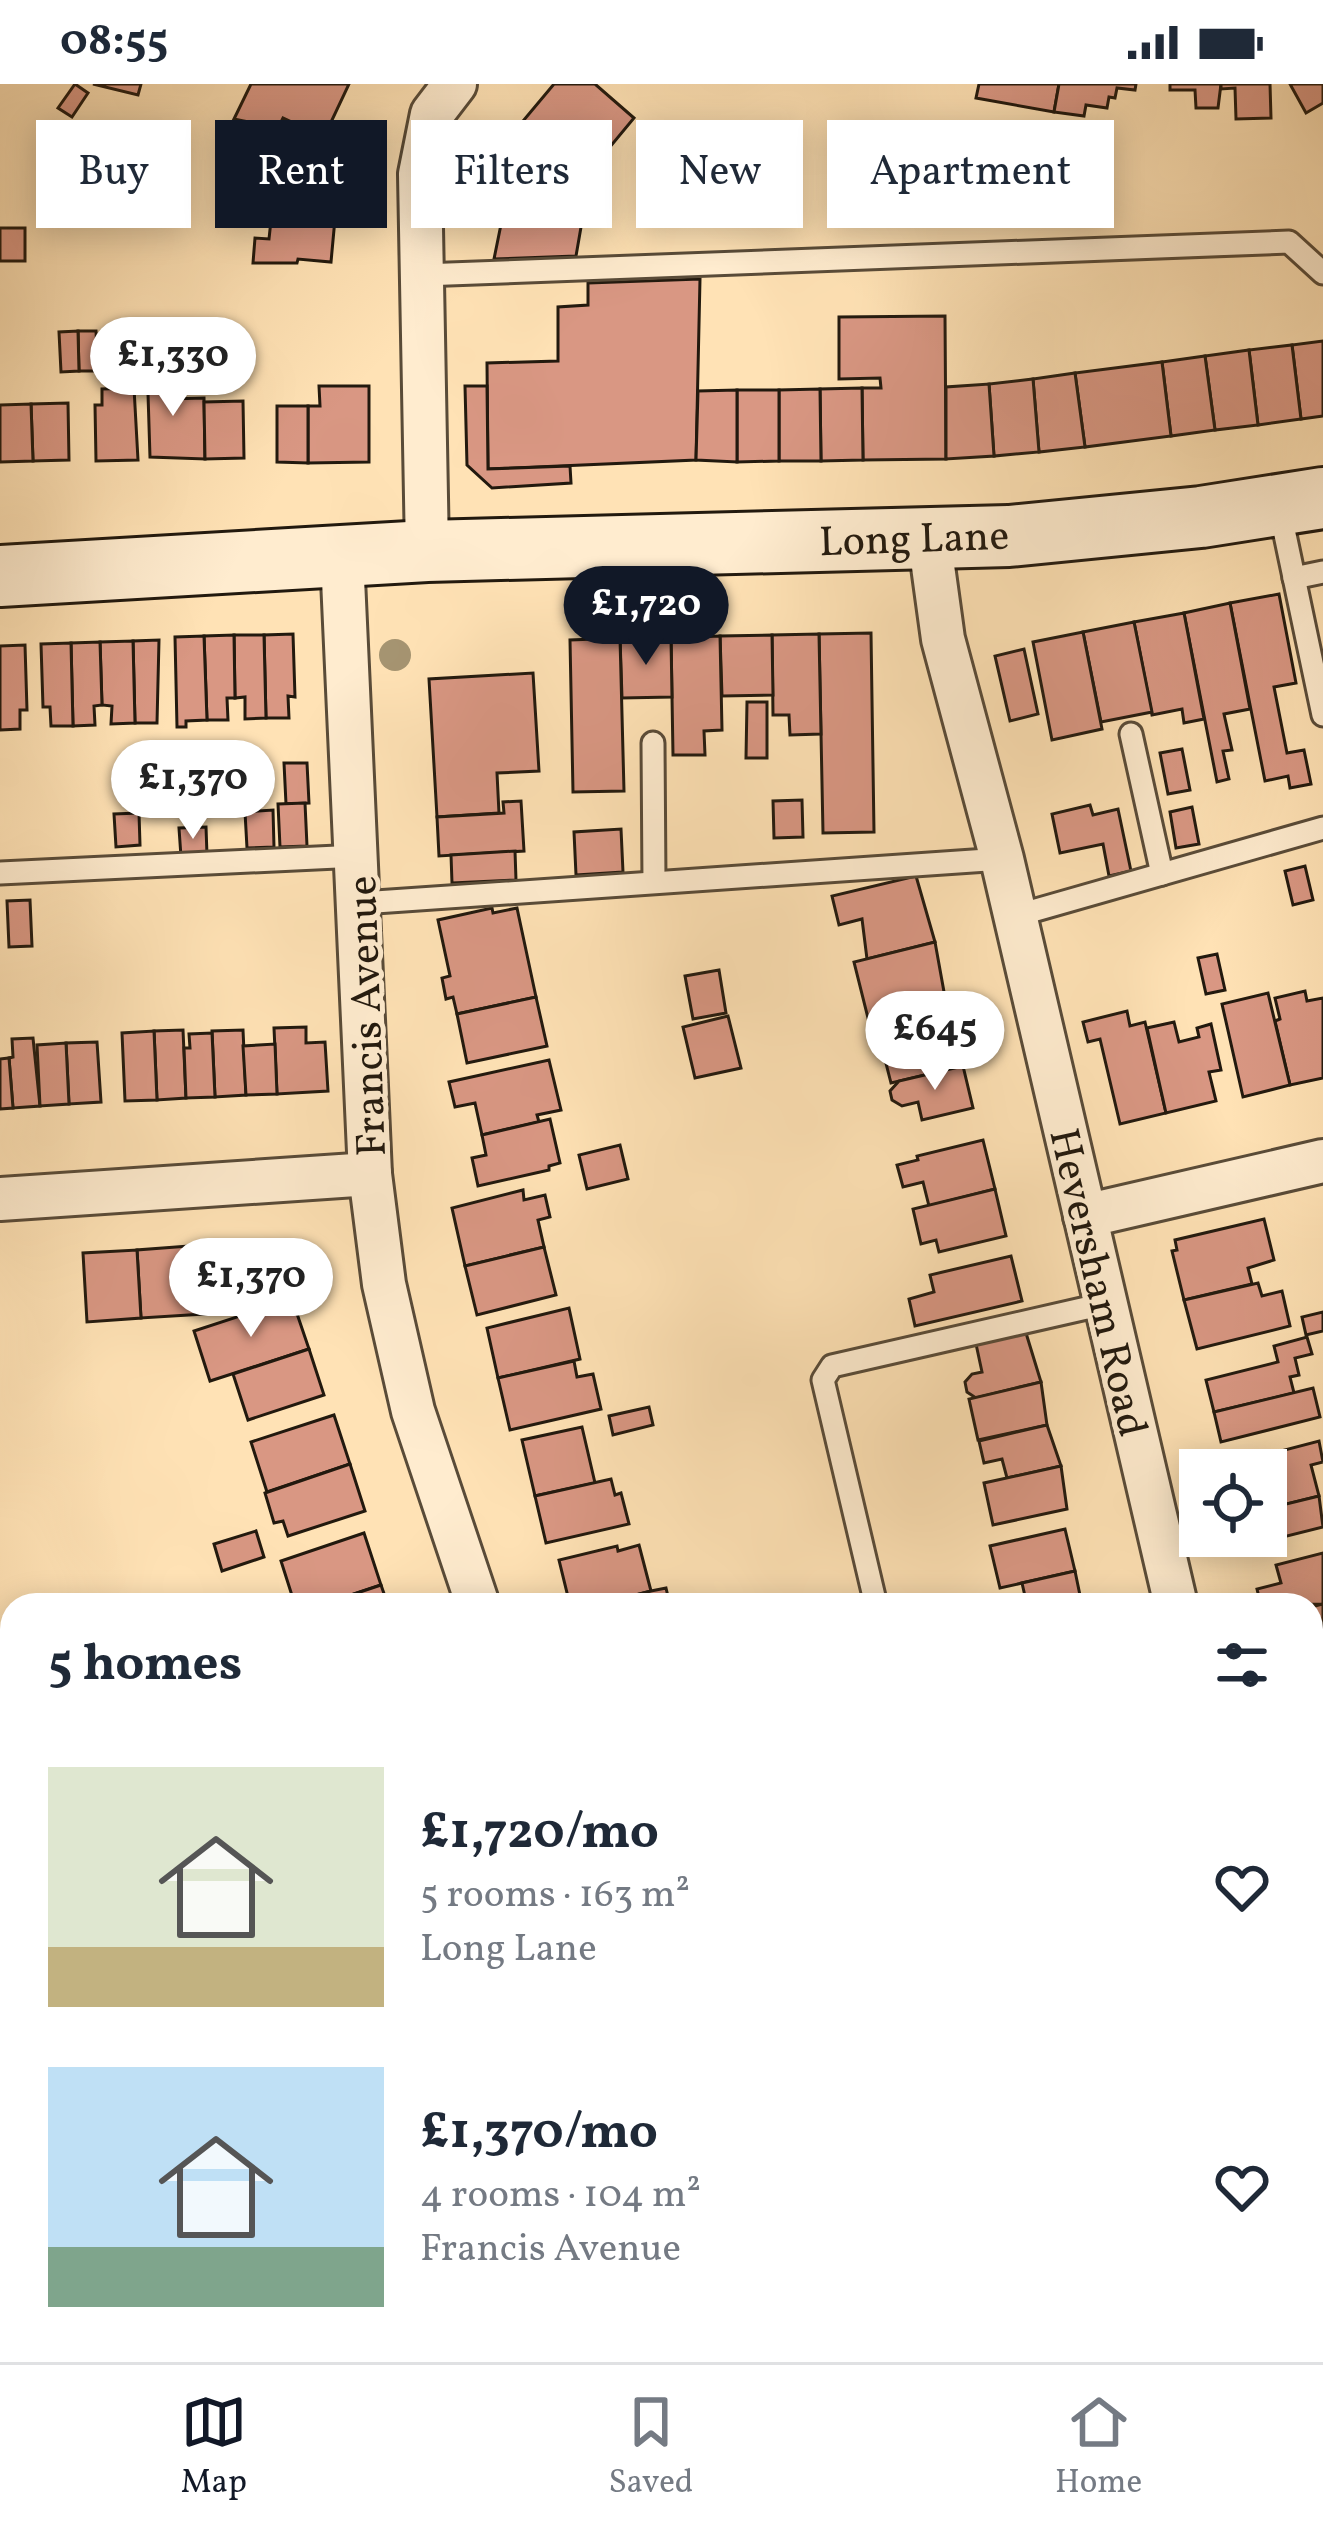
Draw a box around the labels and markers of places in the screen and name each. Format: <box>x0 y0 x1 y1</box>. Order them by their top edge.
pin: £1,330 <box>75 317 271 419</box>
pin: £1,720 <box>548 566 744 668</box>
pin: £1,370 <box>95 740 291 842</box>
pin: £645 <box>864 991 1006 1093</box>
pin: £1,370 <box>153 1238 349 1340</box>

